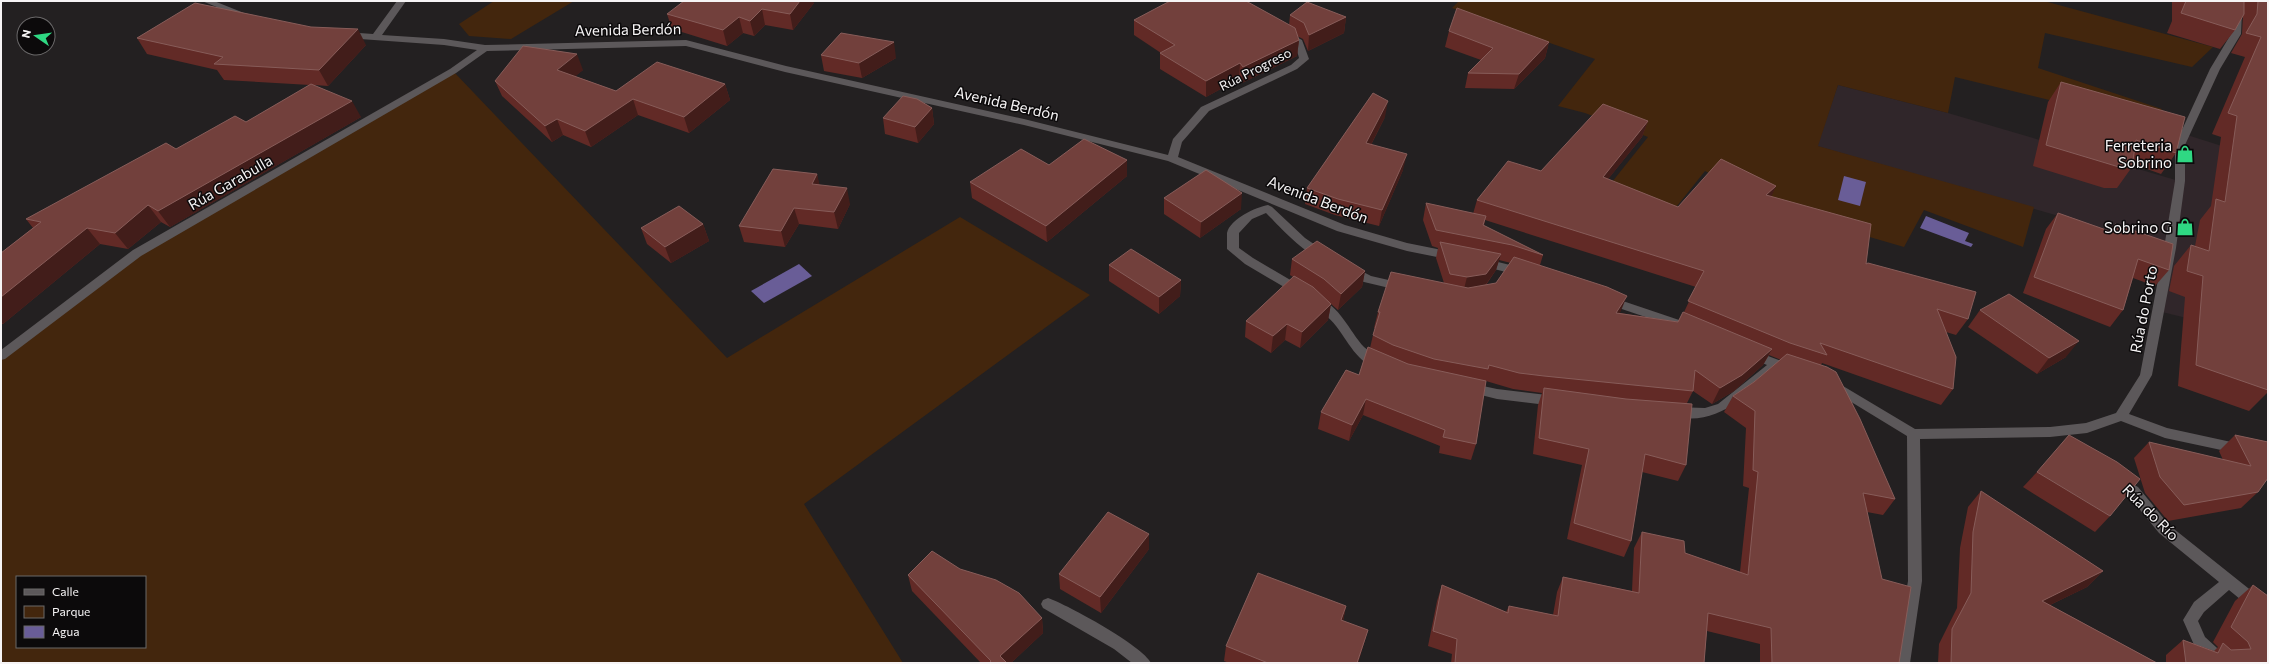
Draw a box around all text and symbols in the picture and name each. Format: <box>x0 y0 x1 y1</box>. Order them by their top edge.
north arrow <box>16 16 56 56</box>
street label: Avenida Berdón <box>575 19 681 39</box>
text: N <box>19 28 33 39</box>
street label: Rúa Progreso <box>1216 44 1294 94</box>
street label: Avenida Berdón <box>953 82 1061 124</box>
place label: Ferreteria Sobrino <box>2105 136 2172 171</box>
shop icon: Ferreteria Sobrino <box>2175 144 2195 164</box>
street label: Rúa Garabulla <box>185 151 275 213</box>
street label: Avenida Berdón <box>1265 172 1371 226</box>
shop icon: Sobrino G <box>2175 217 2195 237</box>
place label: Sobrino G <box>2104 218 2172 236</box>
street label: Rúa do Porto <box>2126 264 2160 354</box>
street label: Rúa do Río <box>2119 480 2183 544</box>
legend <box>16 576 146 648</box>
text: Calle <box>52 584 79 598</box>
text: Parque <box>52 604 90 618</box>
text: Agua <box>52 624 80 638</box>

